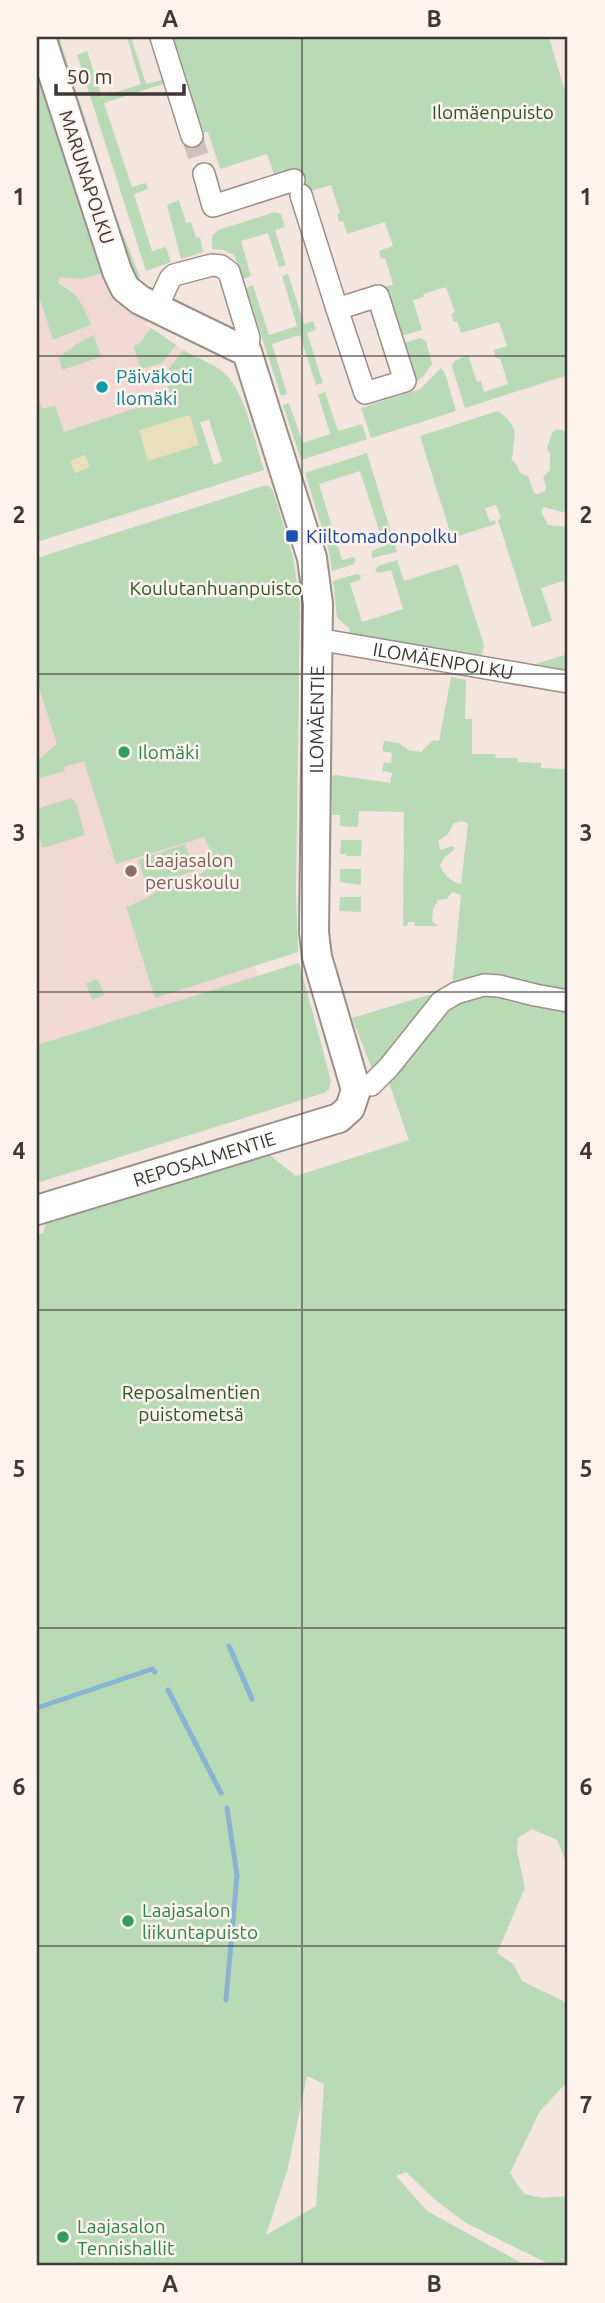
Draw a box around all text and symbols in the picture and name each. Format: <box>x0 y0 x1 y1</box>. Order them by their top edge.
text: A <box>162 6 178 31</box>
text: B <box>426 6 442 31</box>
scale bar <box>56 52 184 96</box>
text: 50 m <box>66 64 113 88</box>
park label: Ilomäenpuisto <box>432 101 554 123</box>
street label: MARUNAPOLKU <box>55 107 119 247</box>
text: 1 <box>13 184 25 209</box>
text: 1 <box>580 184 592 209</box>
place label: Päiväkoti Ilomäki <box>116 365 193 409</box>
marker: Päiväkoti Ilomäki <box>94 379 110 395</box>
text: 2 <box>13 502 25 527</box>
text: 2 <box>580 502 592 527</box>
place label: Kiiltomadonpolku <box>306 525 458 547</box>
marker: Kiiltomadonpolku <box>284 528 300 544</box>
park label: Koulutanhuanpuisto <box>130 577 302 599</box>
street label: ILOMÄENPOLKU <box>371 638 515 683</box>
street label: ILOMÄENTIE <box>305 665 328 773</box>
place label: Ilomäki <box>138 741 199 763</box>
marker: Ilomäki <box>116 744 132 760</box>
text: 3 <box>13 820 25 845</box>
text: 3 <box>580 820 592 845</box>
place label: Laajasalon peruskoulu <box>145 849 240 893</box>
marker: Laajasalon peruskoulu <box>123 863 139 879</box>
street label: REPOSALMENTIE <box>131 1127 278 1191</box>
text: 4 <box>13 1138 26 1163</box>
text: 4 <box>580 1138 593 1163</box>
park label: Reposalmentien puistometsä <box>122 1381 260 1425</box>
text: 5 <box>13 1456 25 1481</box>
text: 5 <box>580 1456 592 1481</box>
text: 6 <box>13 1774 26 1799</box>
text: 6 <box>580 1774 593 1799</box>
place label: Laajasalon liikuntapuisto <box>142 1899 258 1943</box>
marker: Laajasalon liikuntapuisto <box>120 1913 136 1929</box>
text: 7 <box>13 2092 25 2117</box>
text: 7 <box>580 2092 592 2117</box>
place label: Laajasalon Tennishallit <box>77 2215 175 2259</box>
marker: Laajasalon Tennishallit <box>55 2229 71 2245</box>
text: A <box>162 2271 178 2296</box>
text: B <box>426 2271 442 2296</box>

